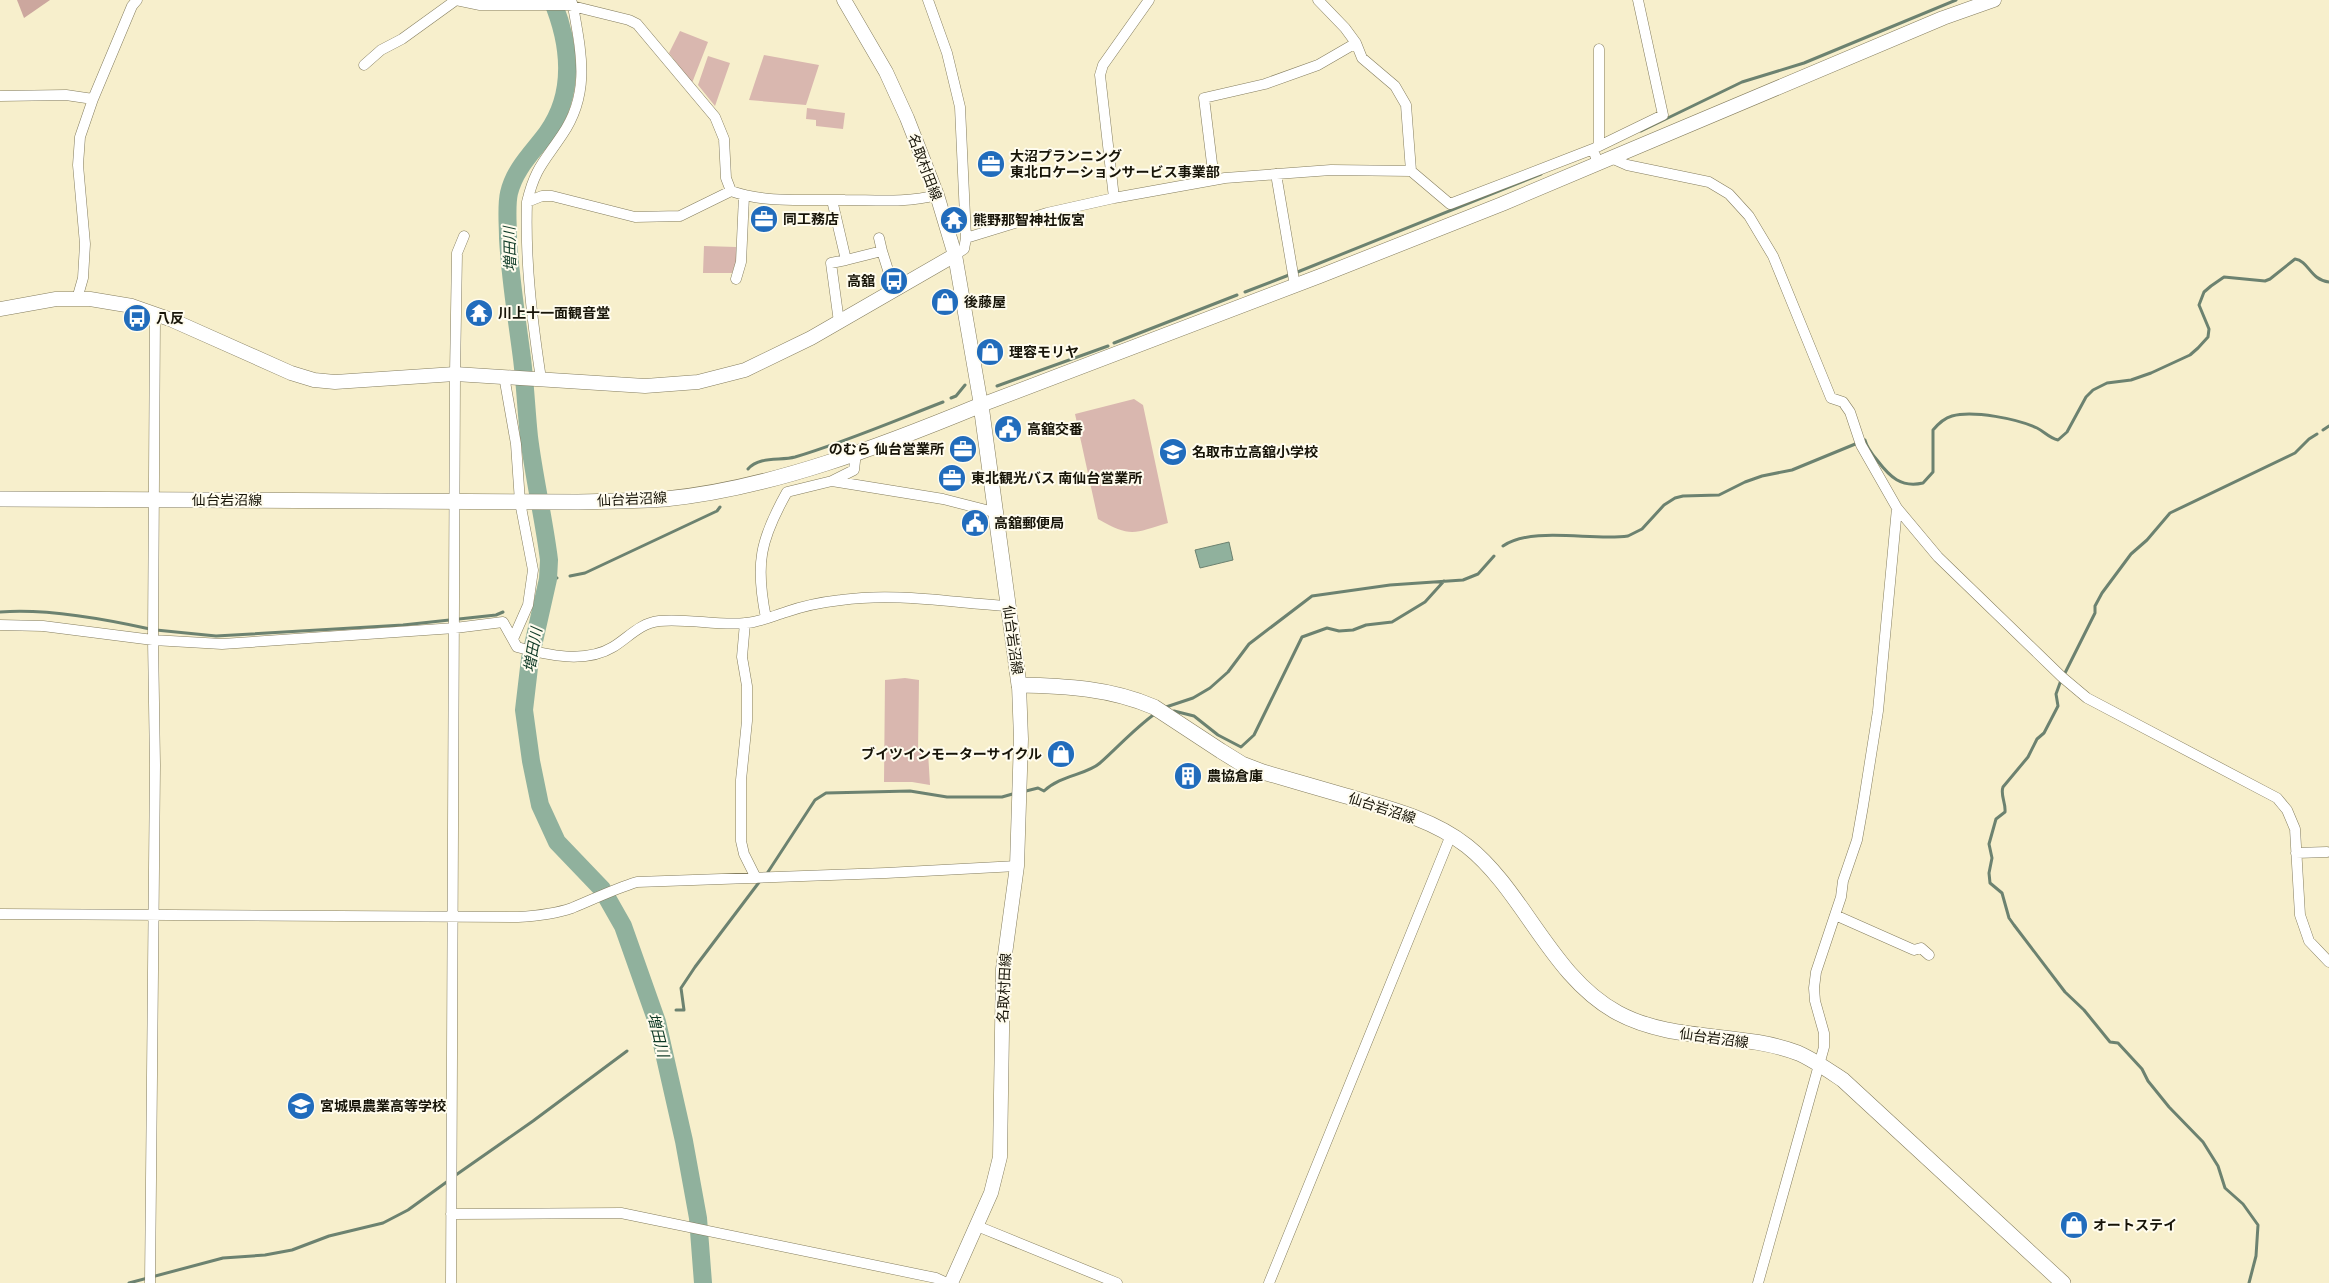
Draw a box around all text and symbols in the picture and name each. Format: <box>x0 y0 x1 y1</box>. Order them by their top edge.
street label: 名取村田線 <box>904 131 946 203</box>
place label: 大沼プランニング 東北ロケーションサービス事業部 <box>1010 147 1220 181</box>
office icon: 大沼プランニング 東北ロケーションサービス事業部 <box>976 149 1006 179</box>
office icon: 同工務店 <box>749 204 779 234</box>
temple icon: 熊野那智神社仮宮 <box>939 205 969 235</box>
place label: 同工務店 <box>783 210 839 228</box>
place label: 熊野那智神社仮宮 <box>973 211 1085 229</box>
water label: 増田川 <box>500 224 519 272</box>
bus stop icon: 高舘 <box>879 266 909 296</box>
place label: 高舘 <box>847 272 875 290</box>
shop icon: 後藤屋 <box>930 287 960 317</box>
place label: 後藤屋 <box>964 293 1006 311</box>
temple icon: 川上十一面観音堂 <box>464 298 494 328</box>
bus stop icon: 八反 <box>122 303 152 333</box>
place label: 川上十一面観音堂 <box>498 304 610 322</box>
place label: 八反 <box>156 309 184 327</box>
shop icon: 理容モリヤ <box>975 337 1005 367</box>
place label: 理容モリヤ <box>1009 343 1079 361</box>
public building icon: 高舘交番 <box>993 414 1023 444</box>
place label: 高舘交番 <box>1027 420 1083 438</box>
office icon: のむら 仙台営業所 <box>948 434 978 464</box>
school or university icon: 名取市立高舘小学校 <box>1158 437 1188 467</box>
place label: のむら 仙台営業所 <box>829 440 944 458</box>
place label: 名取市立高舘小学校 <box>1192 443 1318 461</box>
office icon: 東北観光バス 南仙台営業所 <box>937 463 967 493</box>
place label: 東北観光バス 南仙台営業所 <box>971 469 1142 487</box>
street label: 仙台岩沼線 <box>597 488 667 510</box>
street label: 仙台岩沼線 <box>192 491 262 509</box>
public building icon: 高舘郵便局 <box>960 508 990 538</box>
place label: 高舘郵便局 <box>994 514 1064 532</box>
street label: 仙台岩沼線 <box>999 604 1027 676</box>
water label: 増田川 <box>519 624 546 674</box>
shop icon: ブイツインモーターサイクル <box>1046 739 1076 769</box>
place label: ブイツインモーターサイクル <box>861 745 1042 763</box>
building icon: 農協倉庫 <box>1173 761 1203 791</box>
place label: 農協倉庫 <box>1207 767 1263 785</box>
street label: 仙台岩沼線 <box>1346 789 1418 827</box>
street label: 名取村田線 <box>993 953 1015 1023</box>
water label: 増田川 <box>644 1011 674 1061</box>
street label: 仙台岩沼線 <box>1678 1024 1750 1052</box>
school or university icon: 宮城県農業高等学校 <box>286 1091 316 1121</box>
place label: 宮城県農業高等学校 <box>320 1097 446 1115</box>
shop icon: オートステイ <box>2059 1210 2089 1240</box>
place label: オートステイ <box>2093 1216 2177 1234</box>

